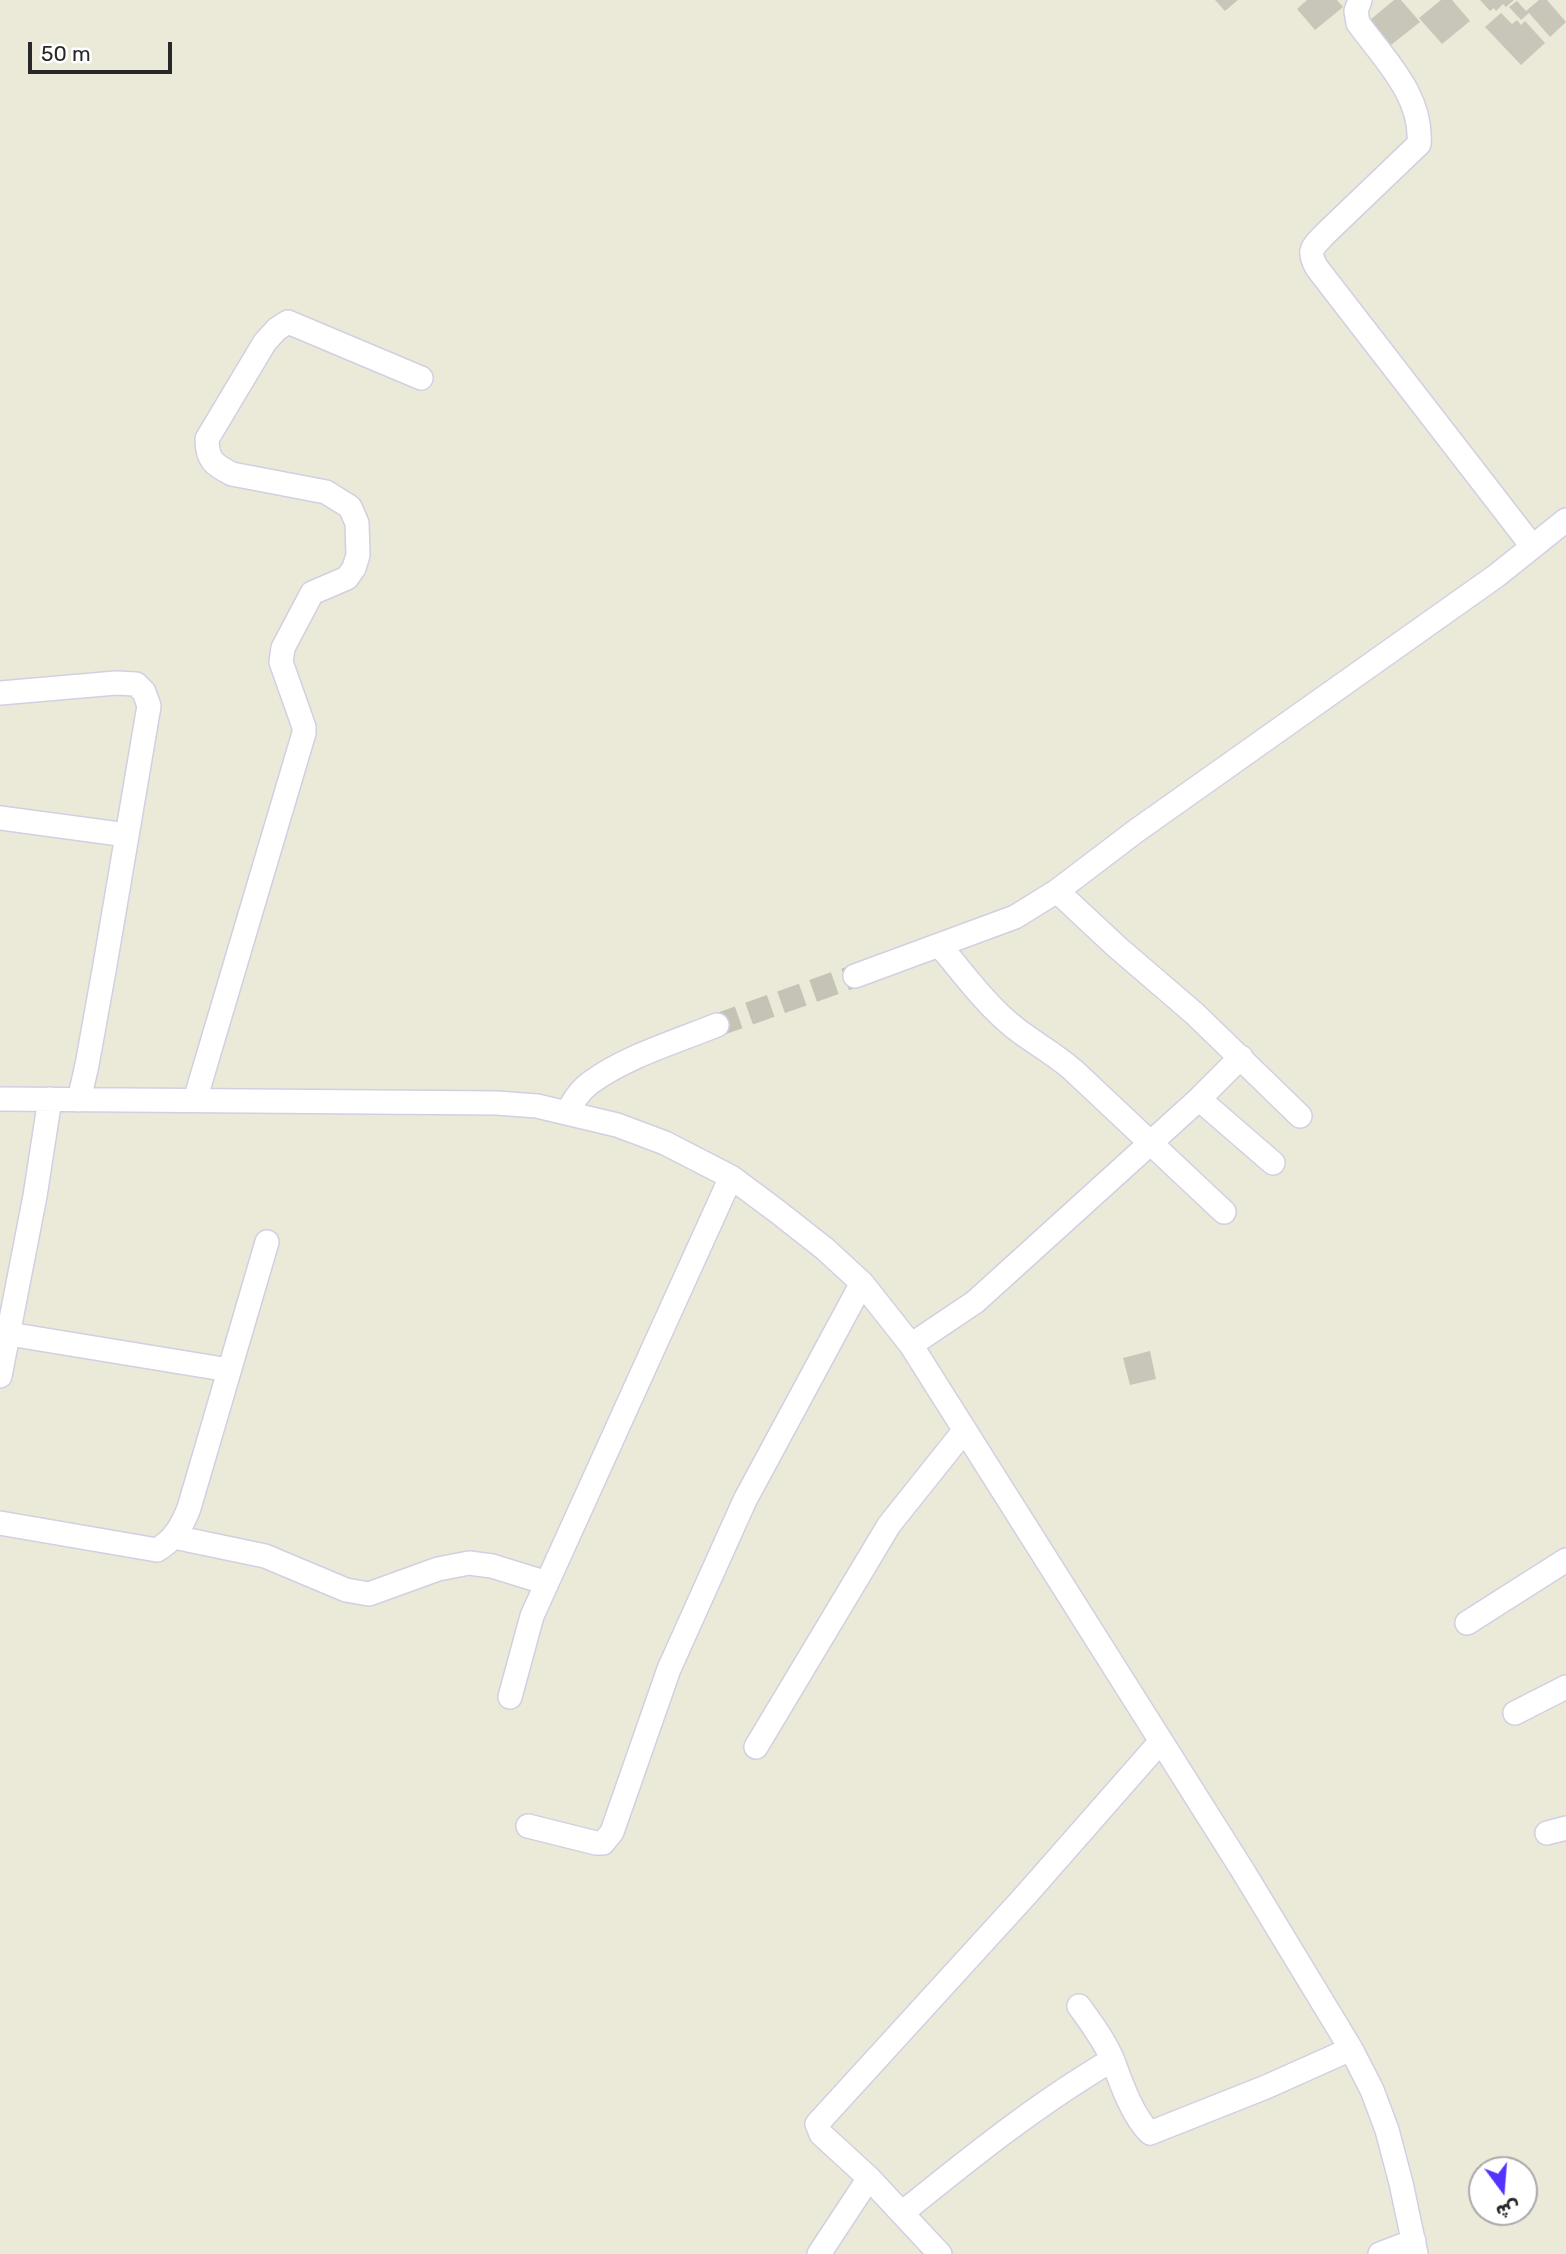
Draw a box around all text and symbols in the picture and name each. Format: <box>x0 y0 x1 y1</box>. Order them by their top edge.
scale bar <box>32 28 175 72</box>
text: 50 m <box>41 41 91 66</box>
north arrow <box>1468 2156 1538 2226</box>
text: ش <box>1494 2195 1523 2224</box>

